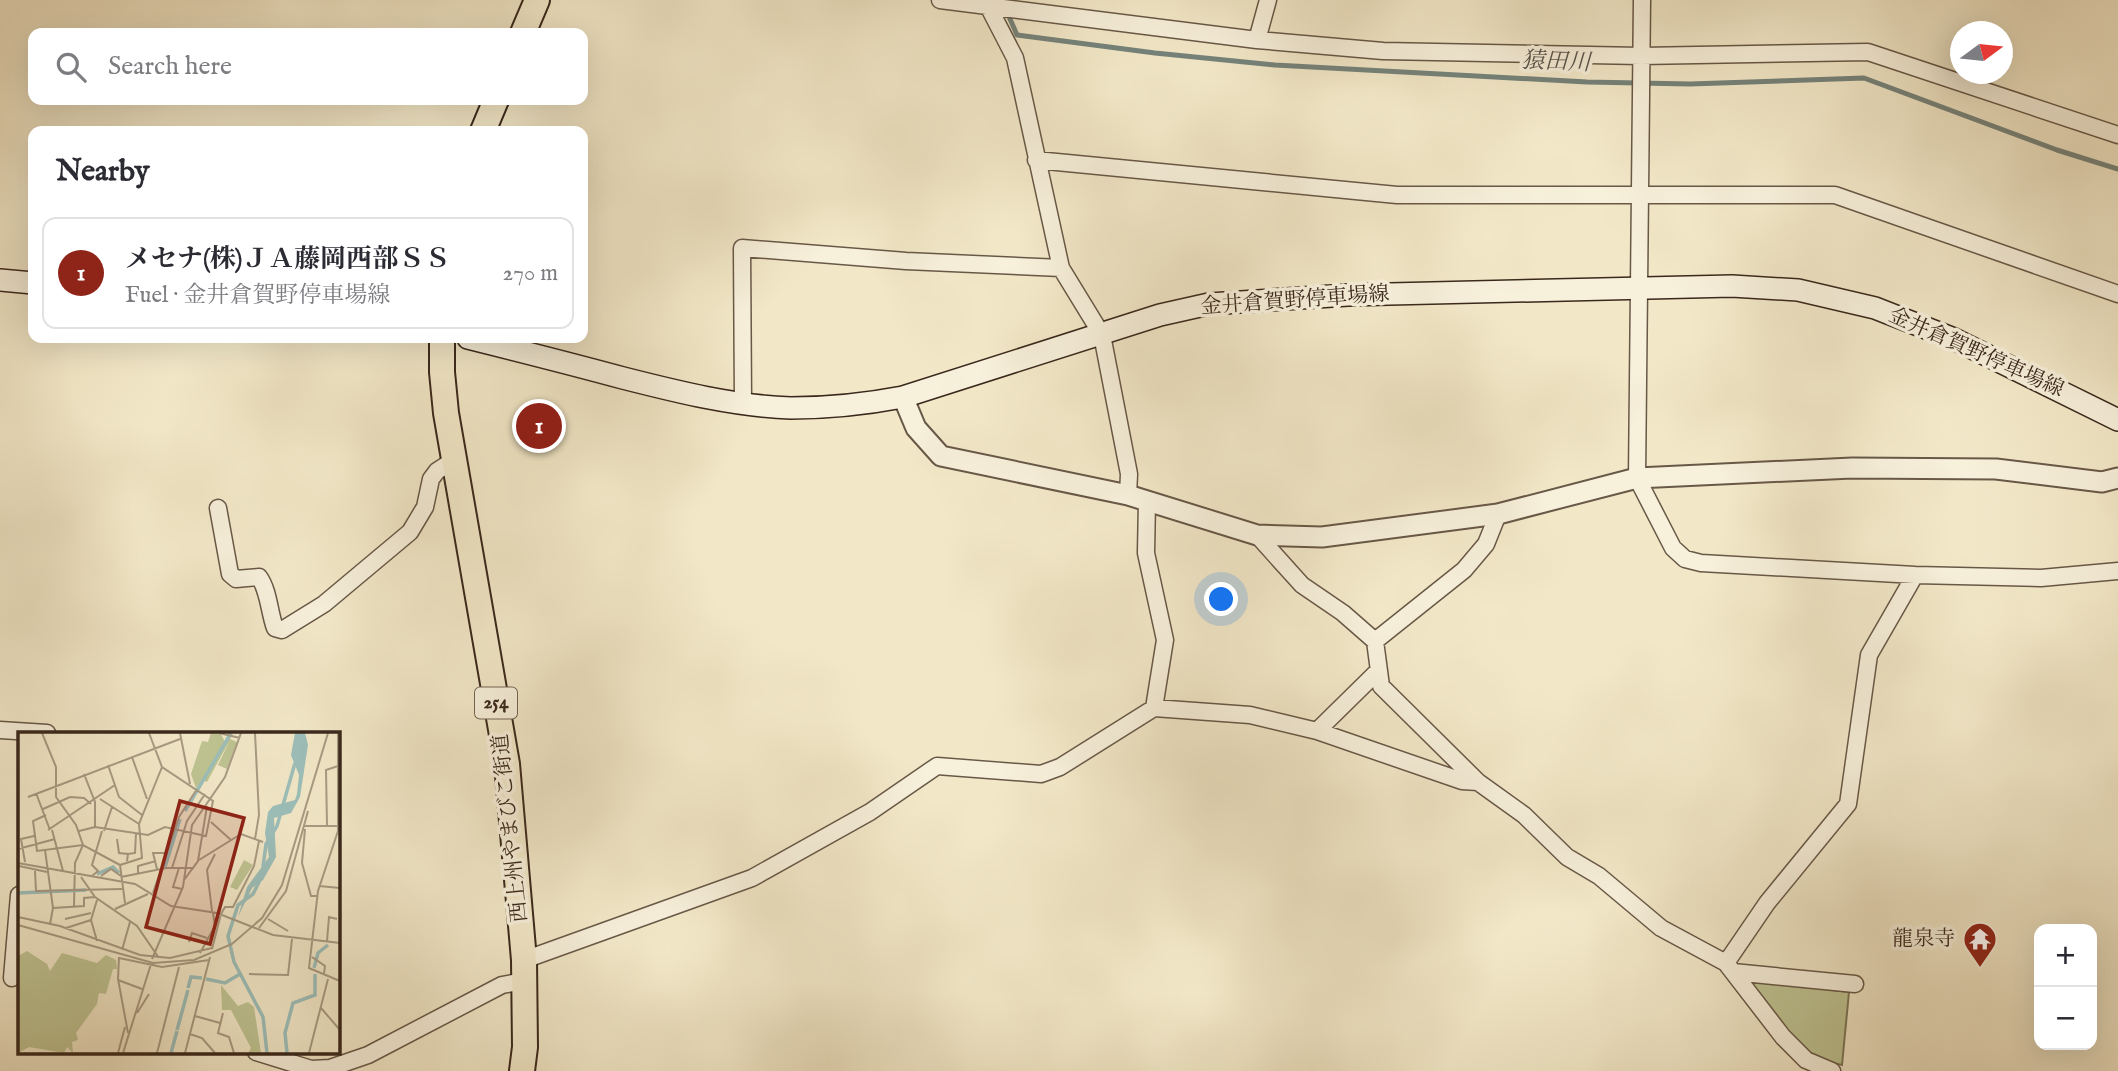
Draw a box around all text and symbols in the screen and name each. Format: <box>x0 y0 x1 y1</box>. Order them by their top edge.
north arrow <box>1950 21 2013 84</box>
search box <box>28 28 588 105</box>
water label: 猿田川 <box>1521 46 1594 78</box>
icon: search <box>52 48 90 86</box>
text: Search here <box>108 50 232 83</box>
text: Nearby <box>56 153 149 191</box>
text: メセナ(株)ＪＡ藤岡西部ＳＳ <box>125 243 450 276</box>
text: 1 <box>77 259 85 288</box>
text: 270 m <box>503 259 558 288</box>
text: Fuel · 金井倉賀野停車場線 <box>125 281 390 310</box>
street label: 金井倉賀野停車場線 <box>1200 281 1390 321</box>
street label: 金井倉賀野停車場線 <box>1884 302 2068 404</box>
pin: 1 <box>516 400 562 452</box>
your location <box>1204 582 1238 616</box>
road number: 254 <box>475 688 517 718</box>
inset map <box>18 732 340 1054</box>
street label: 西上州やまびこ街道 <box>488 733 534 923</box>
temple icon: 龍泉寺 <box>1961 920 1999 969</box>
map controls <box>2034 924 2097 1050</box>
button: + <box>2034 924 2097 987</box>
place label: 龍泉寺 <box>1892 926 1955 953</box>
button: − <box>2034 987 2097 1050</box>

